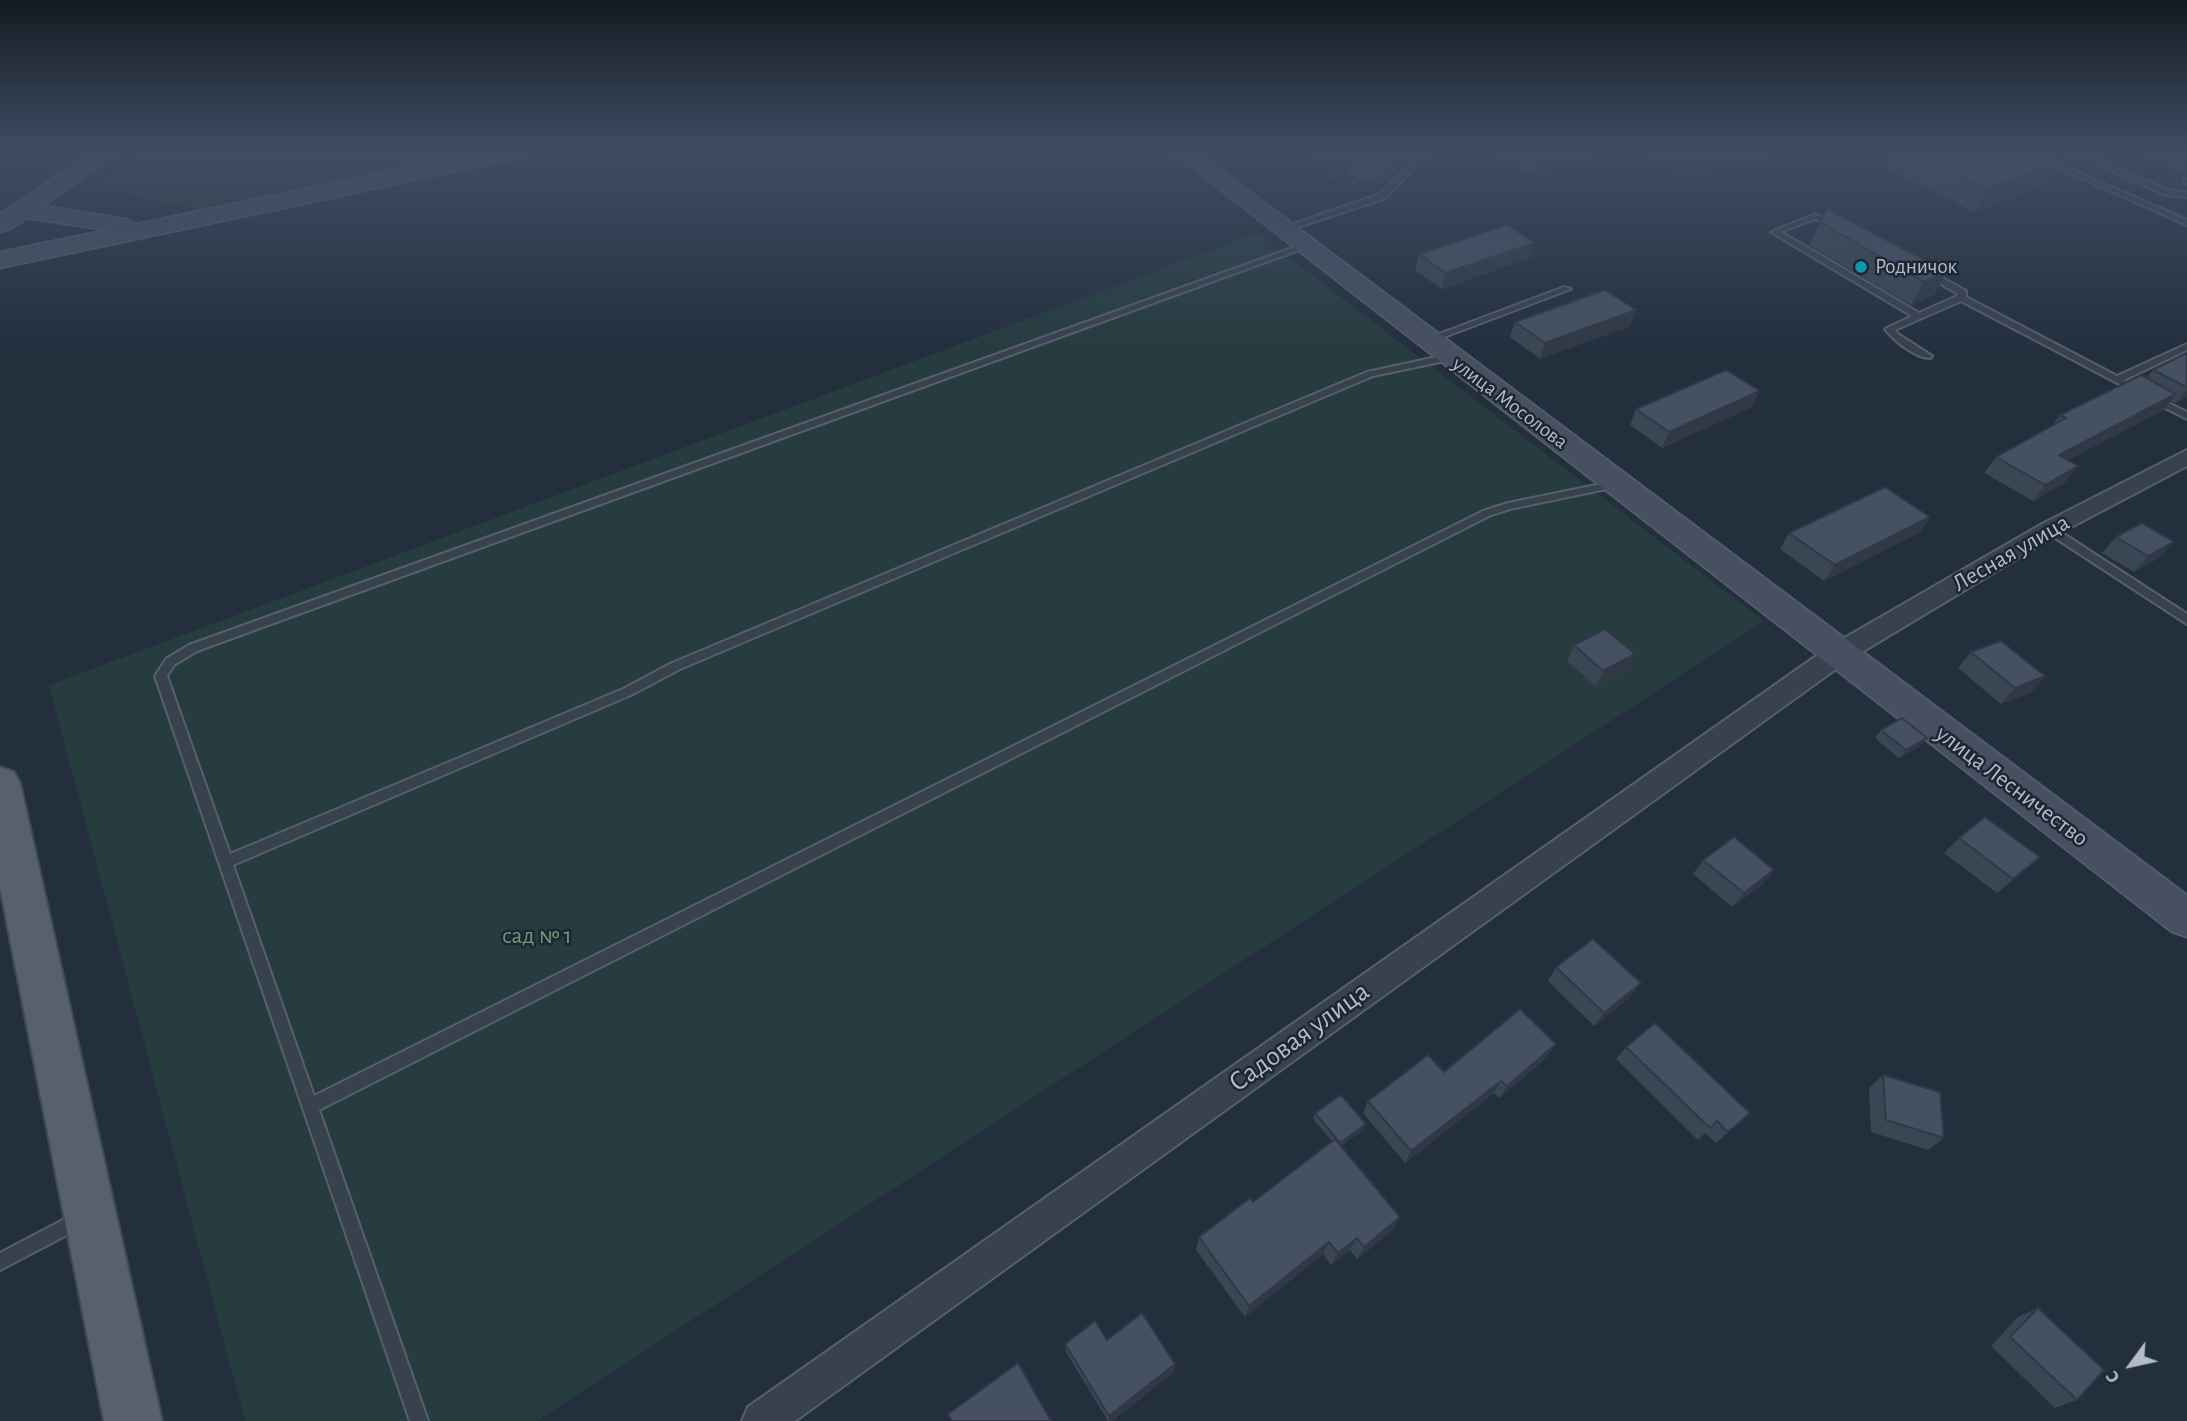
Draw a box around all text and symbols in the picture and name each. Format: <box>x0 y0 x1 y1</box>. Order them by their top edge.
place label: Родничок <box>1875 254 1957 280</box>
marker: Родничок <box>1853 259 1869 275</box>
street label: улица Мосолова <box>1447 351 1573 455</box>
street label: Лесная улица <box>1947 508 2075 598</box>
street label: улица Лесничество <box>1930 719 2094 853</box>
park label: сад № 1 <box>502 922 572 950</box>
street label: Садовая улица <box>1222 975 1376 1099</box>
north arrow <box>2096 1330 2166 1400</box>
text: С <box>2102 1367 2124 1386</box>

